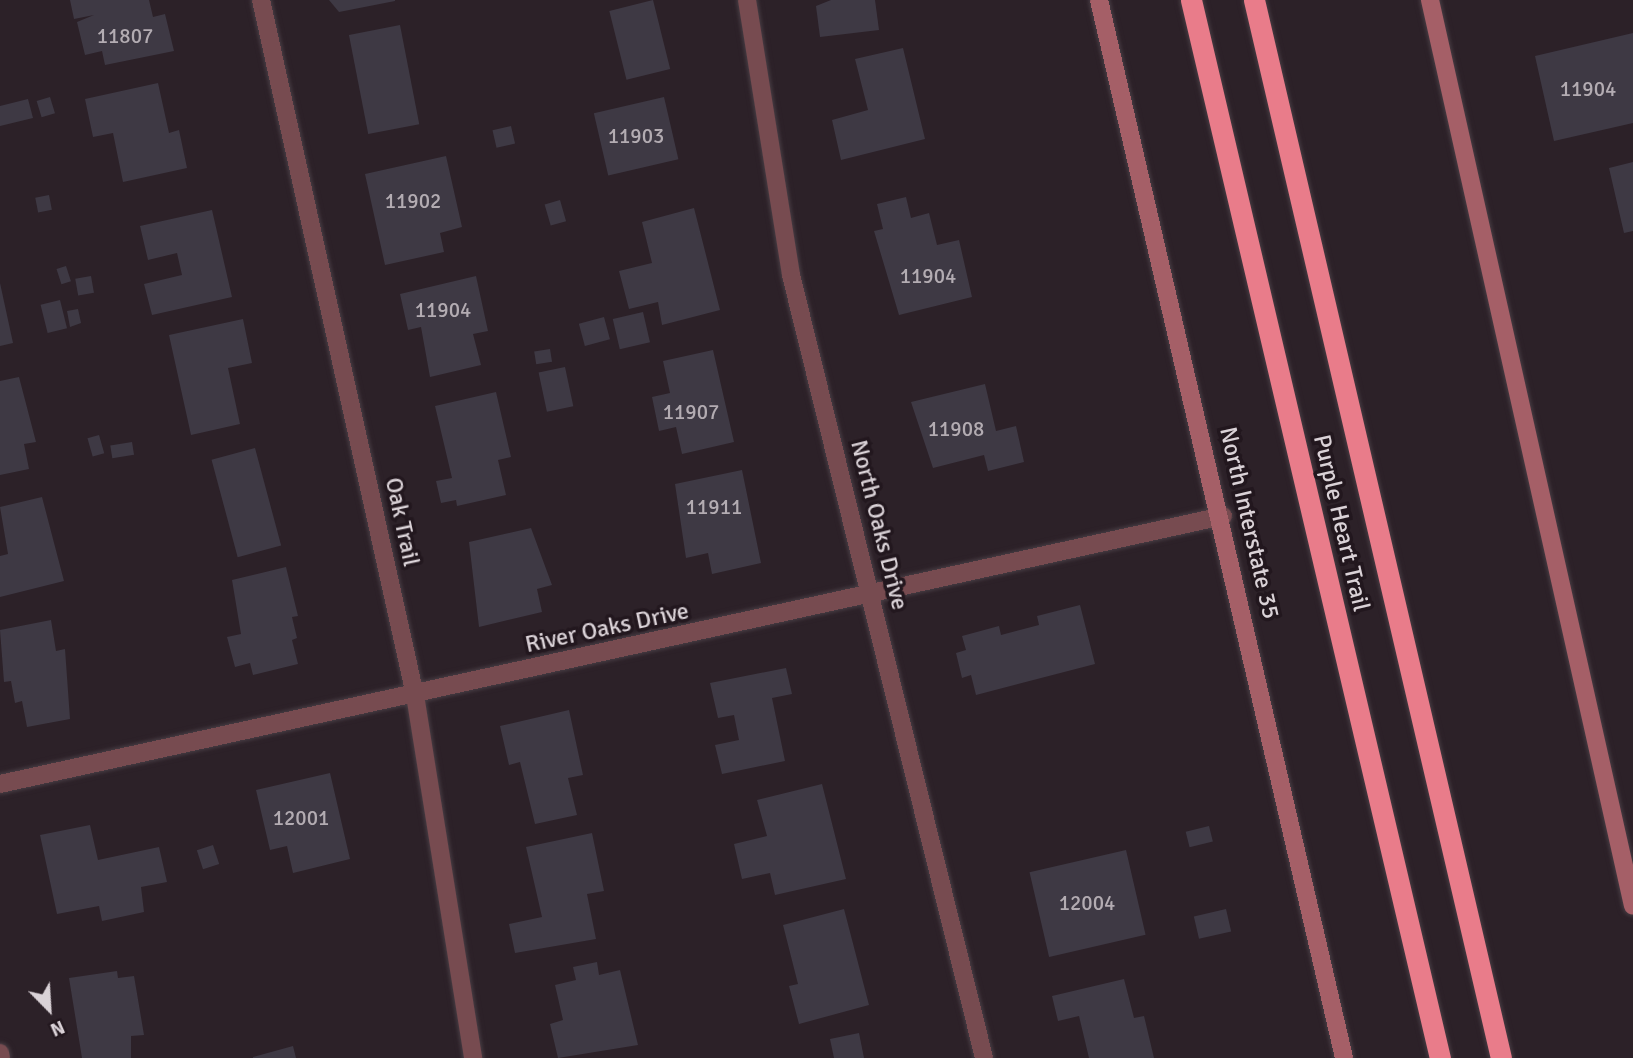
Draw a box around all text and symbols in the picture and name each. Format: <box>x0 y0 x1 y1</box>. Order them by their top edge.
house number: 11807 <box>97 23 153 49</box>
house number: 11904 <box>1560 76 1616 102</box>
house number: 11903 <box>608 123 664 149</box>
house number: 11902 <box>385 188 441 214</box>
house number: 11904 <box>900 263 956 289</box>
house number: 11904 <box>415 297 471 323</box>
house number: 11907 <box>663 399 719 425</box>
house number: 11908 <box>928 416 984 442</box>
street label: North Interstate 35 <box>1213 424 1285 622</box>
street label: Purple Heart Trail <box>1307 432 1375 614</box>
street label: North Oaks Drive <box>844 437 914 613</box>
street label: Oak Trail <box>379 475 425 569</box>
house number: 11911 <box>686 494 742 520</box>
street label: River Oaks Drive <box>523 597 691 659</box>
house number: 12001 <box>273 805 329 831</box>
house number: 12004 <box>1059 890 1115 916</box>
north arrow <box>14 974 84 1044</box>
text: N <box>47 1015 68 1042</box>

